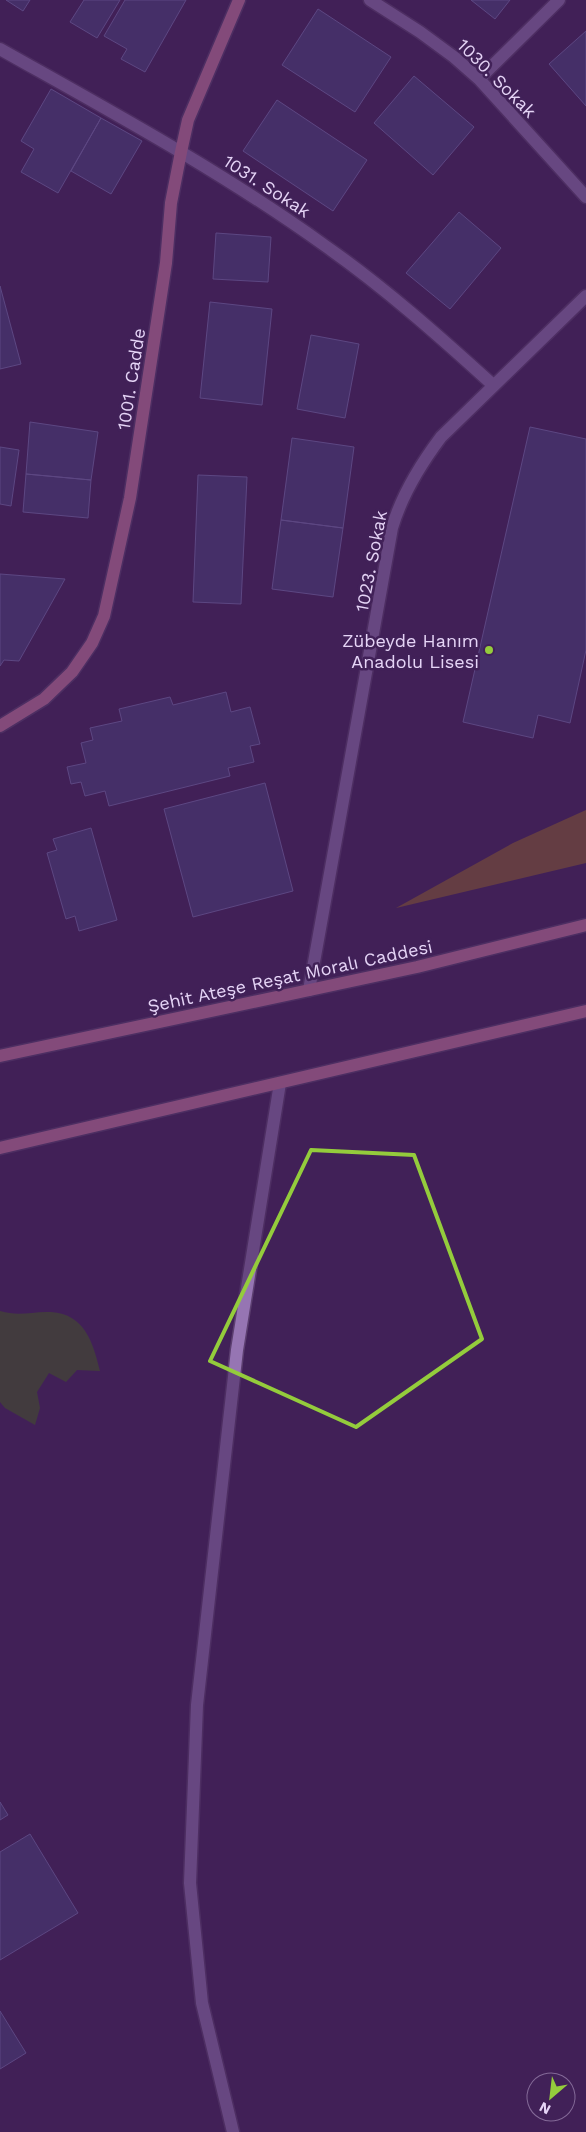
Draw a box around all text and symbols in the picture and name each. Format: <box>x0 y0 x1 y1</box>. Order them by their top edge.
street label: 1030. Sokak <box>453 34 541 122</box>
street label: 1031. Sokak <box>220 150 314 222</box>
street label: 1001. Cadde <box>113 327 149 431</box>
street label: 1023. Sokak <box>351 508 391 614</box>
place label: Zübeyde Hanım Anadolu Lisesi <box>342 630 479 672</box>
marker: Zübeyde Hanım Anadolu Lisesi <box>483 644 495 656</box>
street label: Şehit Ateşe Reşat Moralı Caddesi <box>146 936 434 1016</box>
north arrow <box>526 2072 576 2122</box>
text: N <box>537 2099 553 2118</box>

